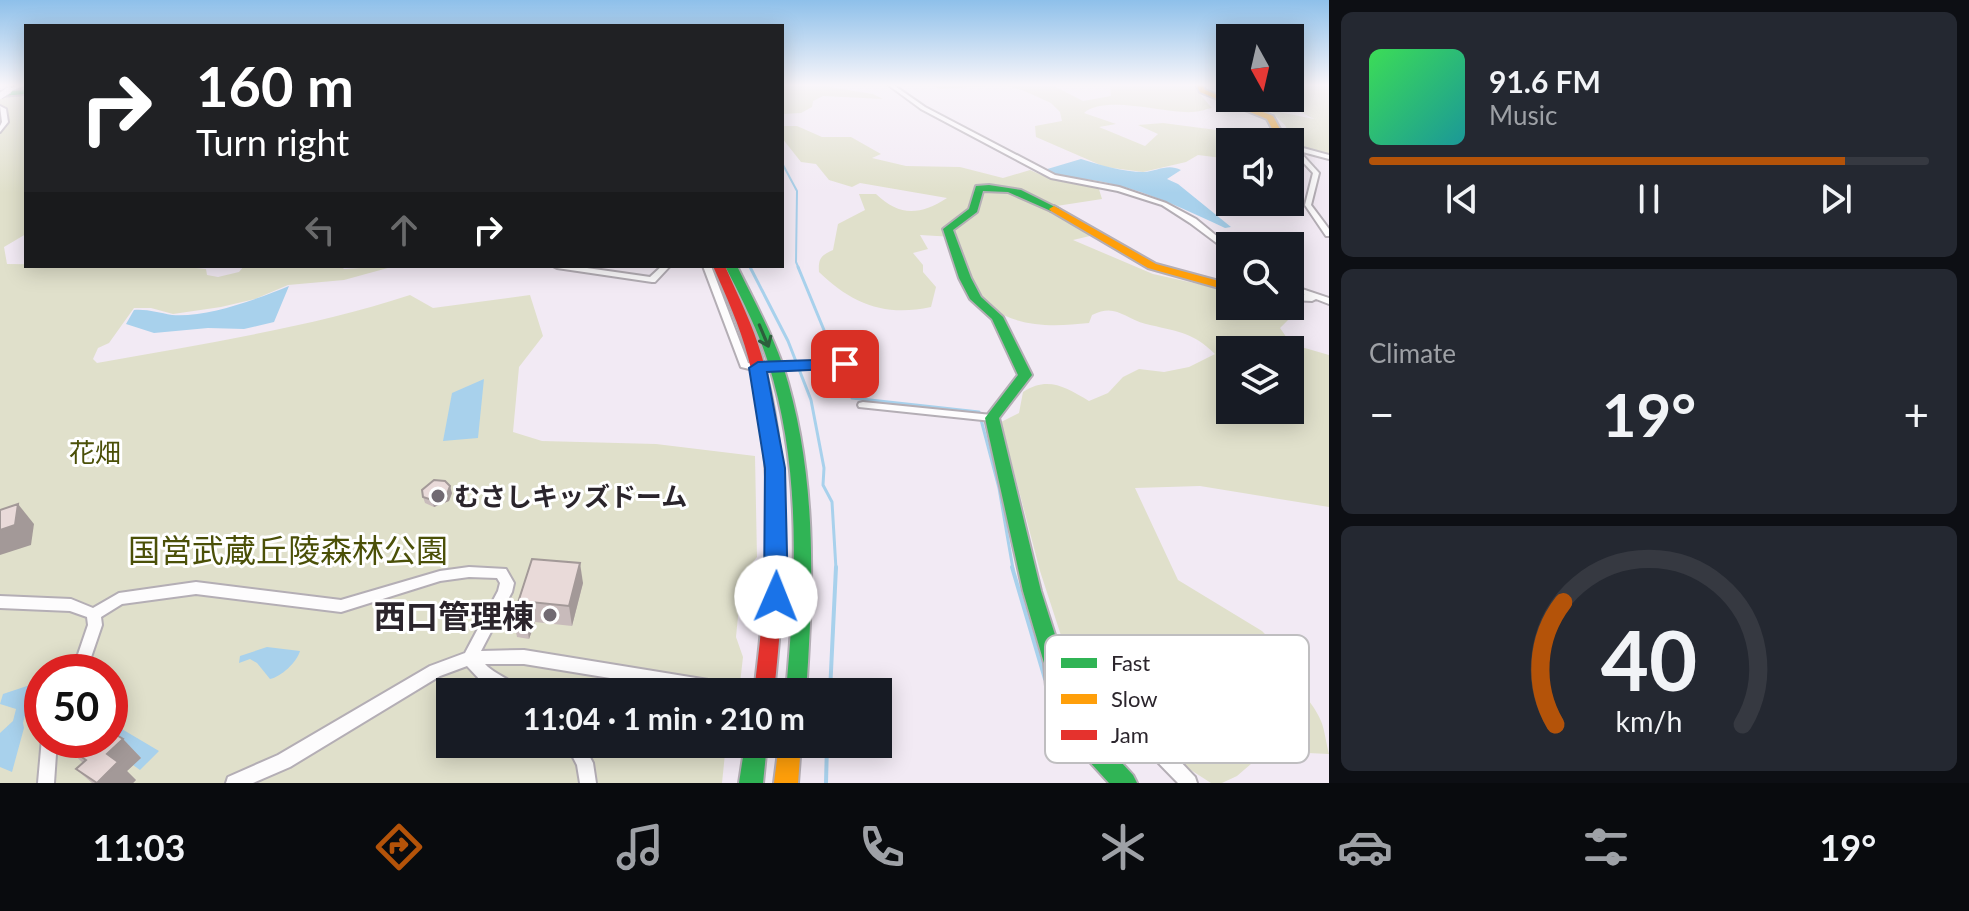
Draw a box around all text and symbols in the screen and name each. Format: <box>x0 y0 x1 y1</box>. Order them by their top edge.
north arrow <box>1216 24 1304 112</box>
map controls <box>1216 24 1304 424</box>
text: 160 m <box>196 52 354 119</box>
icon: right <box>64 56 168 160</box>
text: 91.6 FM <box>1489 63 1601 99</box>
text: Music <box>1489 99 1557 131</box>
text: Turn right <box>196 120 349 164</box>
button: sound <box>1216 128 1304 216</box>
icon: previous <box>1440 177 1484 221</box>
icon: pause <box>1627 177 1671 221</box>
icon: next <box>1814 177 1858 221</box>
icon: left <box>298 208 342 252</box>
icon: ahead <box>382 208 426 252</box>
icon: right <box>466 208 510 252</box>
button: search <box>1216 232 1304 320</box>
one-way arrow <box>758 324 773 348</box>
pin <box>811 330 879 398</box>
button: layers <box>1216 336 1304 424</box>
text: Climate <box>1369 337 1456 369</box>
icon: arrive <box>823 342 867 386</box>
text: 19° <box>1602 378 1696 450</box>
text: − <box>1369 388 1395 440</box>
text: + <box>1903 388 1929 440</box>
park label: 花畑 <box>69 436 121 468</box>
place label: むさしキッズドーム <box>454 480 687 512</box>
marker: むさしキッズドーム <box>429 487 447 505</box>
park label: 国営武蔵丘陵森林公園 <box>128 530 448 569</box>
position arrow <box>734 555 818 639</box>
place label: 西口管理棟 <box>374 596 534 635</box>
marker: 西口管理棟 <box>541 606 559 624</box>
text: 40 <box>1601 608 1697 708</box>
legend <box>1045 635 1309 763</box>
text: Fast <box>1111 649 1150 676</box>
speed limit sign: 50 <box>24 654 128 758</box>
text: Slow <box>1111 685 1158 712</box>
text: 11:04 · 1 min · 210 m <box>523 700 805 736</box>
text: km/h <box>1616 704 1682 738</box>
text: Jam <box>1111 721 1149 748</box>
icon: directions <box>371 819 427 875</box>
icon: music <box>612 819 668 875</box>
icon: phone <box>854 819 910 875</box>
icon: climate <box>1095 819 1151 875</box>
icon: car <box>1337 819 1393 875</box>
icon: filters <box>1578 819 1634 875</box>
text: 11:03 <box>93 825 186 869</box>
text: 19° <box>1819 825 1876 869</box>

